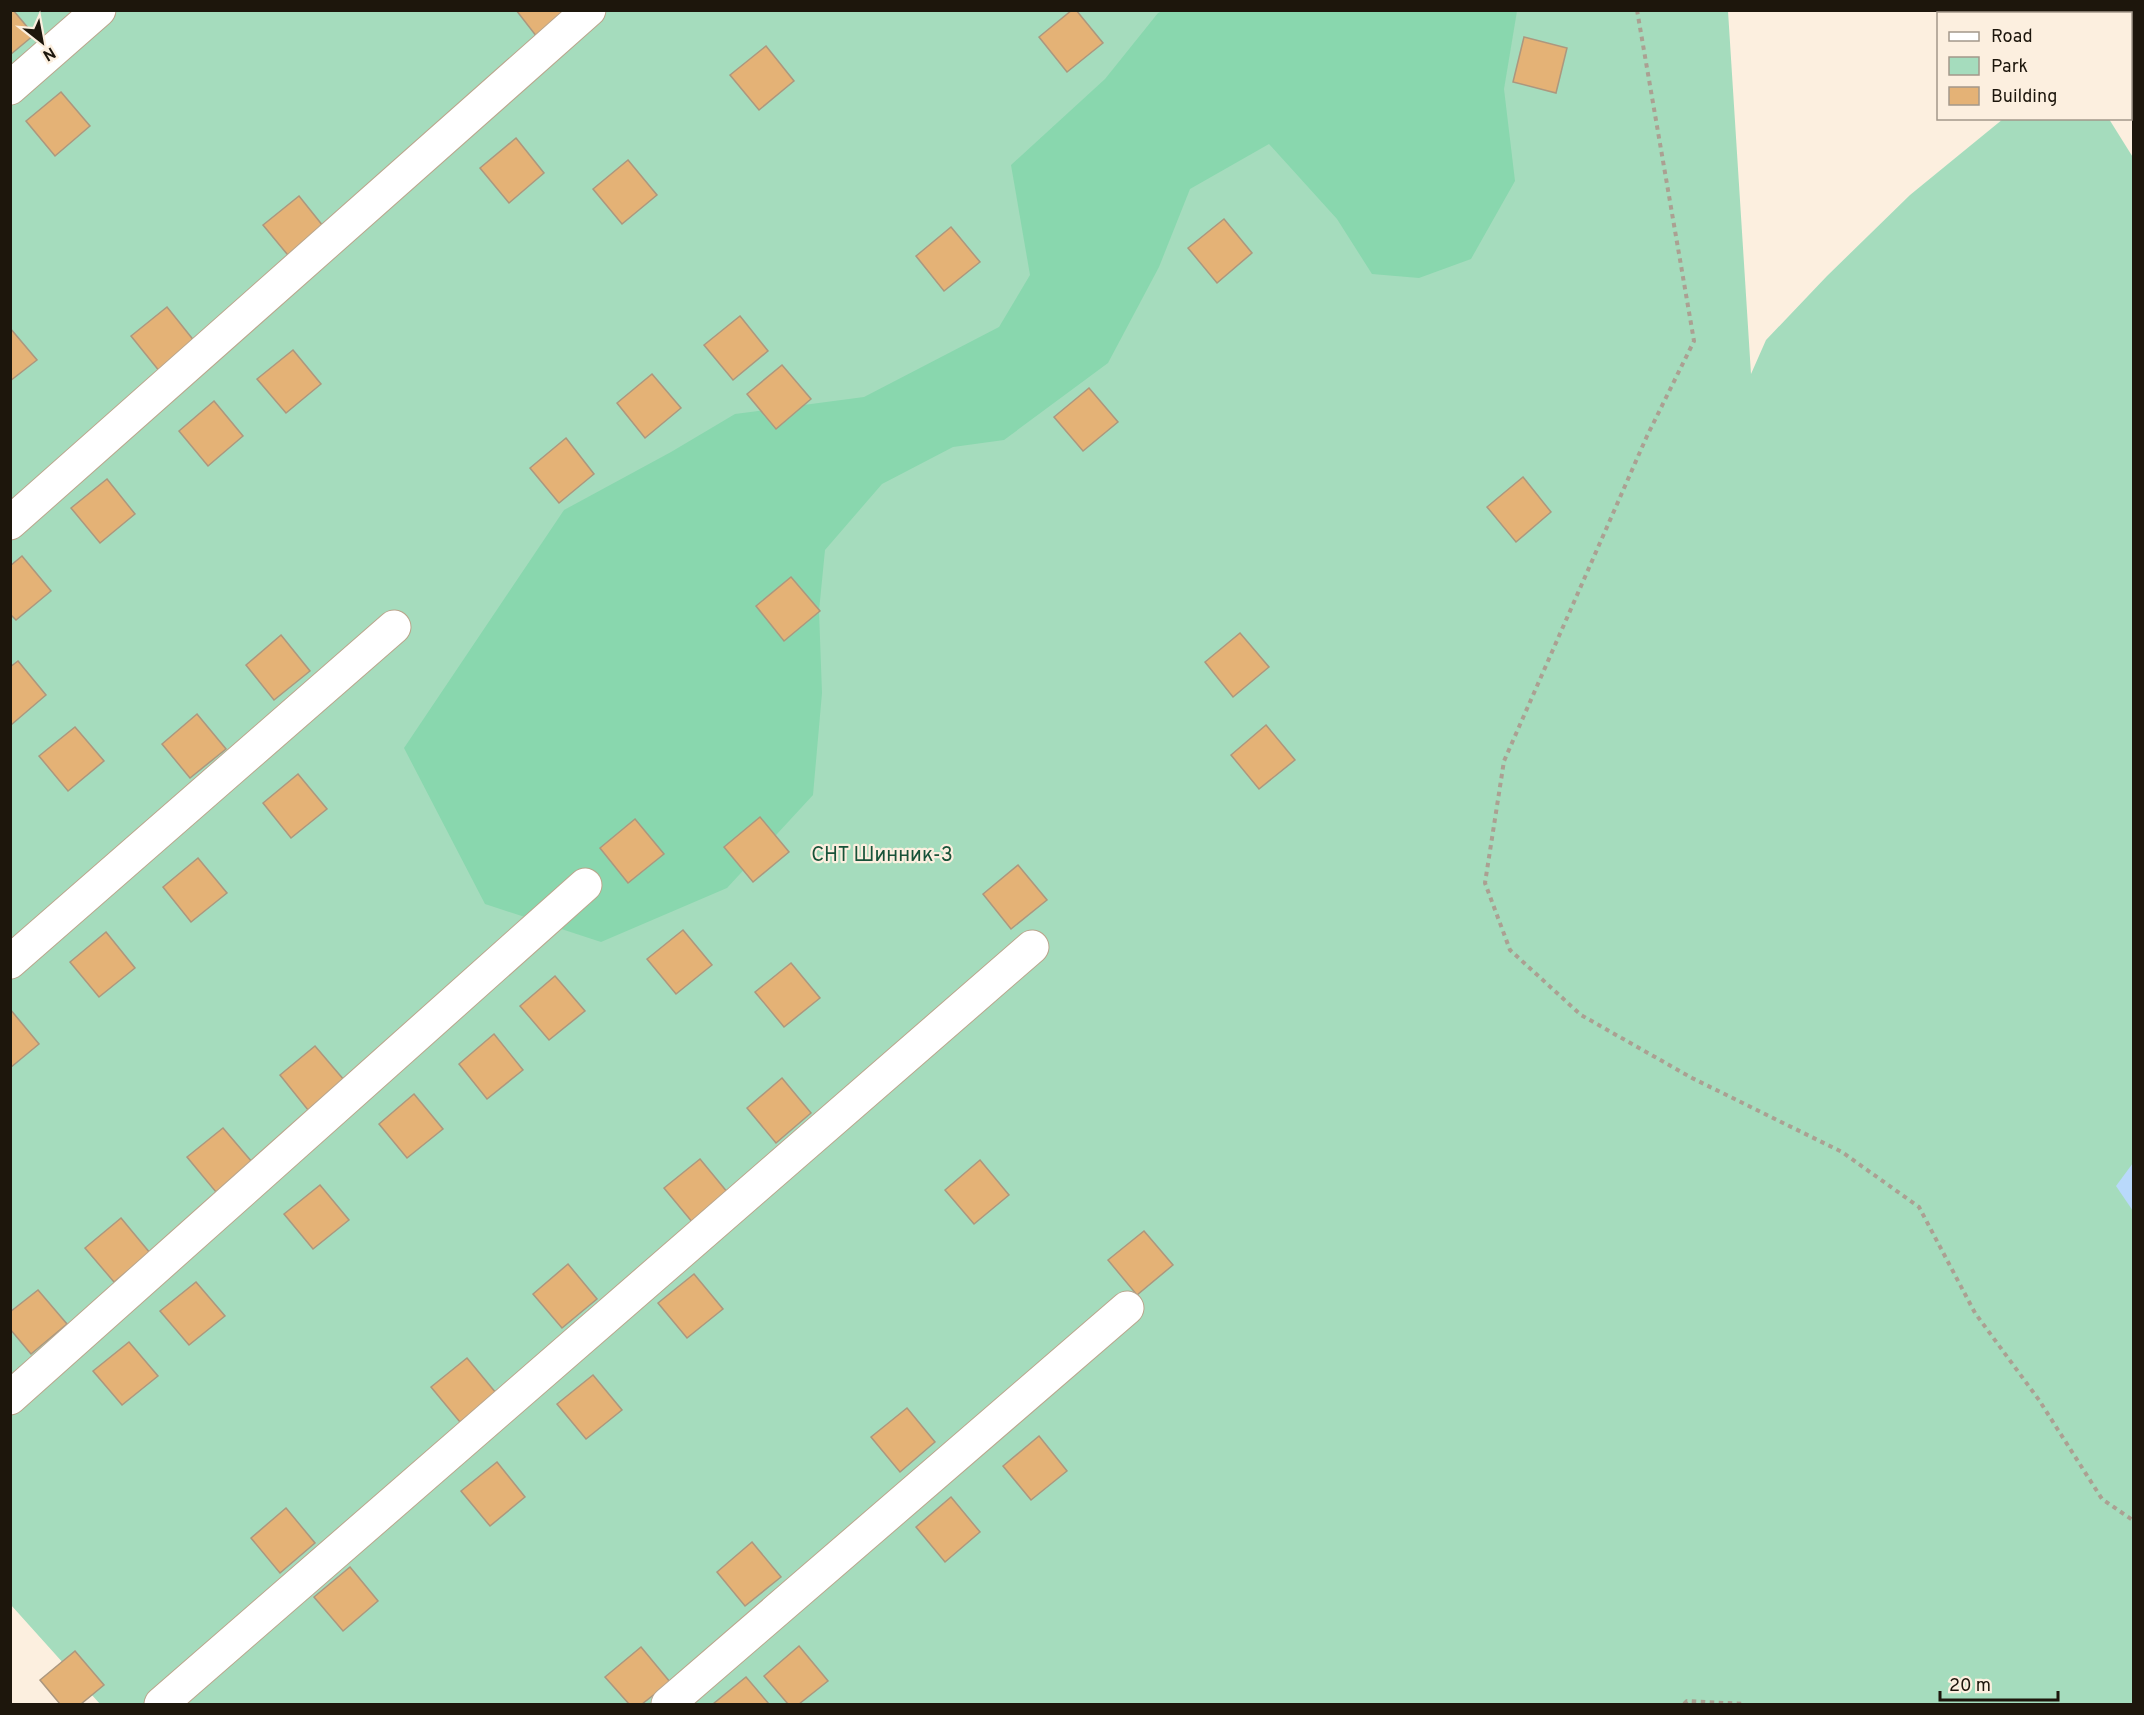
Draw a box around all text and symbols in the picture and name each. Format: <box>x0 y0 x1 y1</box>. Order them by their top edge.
north arrow <box>12 12 72 72</box>
legend <box>1937 12 2132 120</box>
text: Road <box>1991 26 2033 49</box>
text: N <box>39 42 59 65</box>
text: Park <box>1991 56 2028 79</box>
text: Building <box>1991 86 2057 109</box>
park label: СНТ Шинник-3 <box>811 843 953 869</box>
scale bar <box>1940 1664 2058 1702</box>
text: 20 m <box>1949 1675 1991 1698</box>

